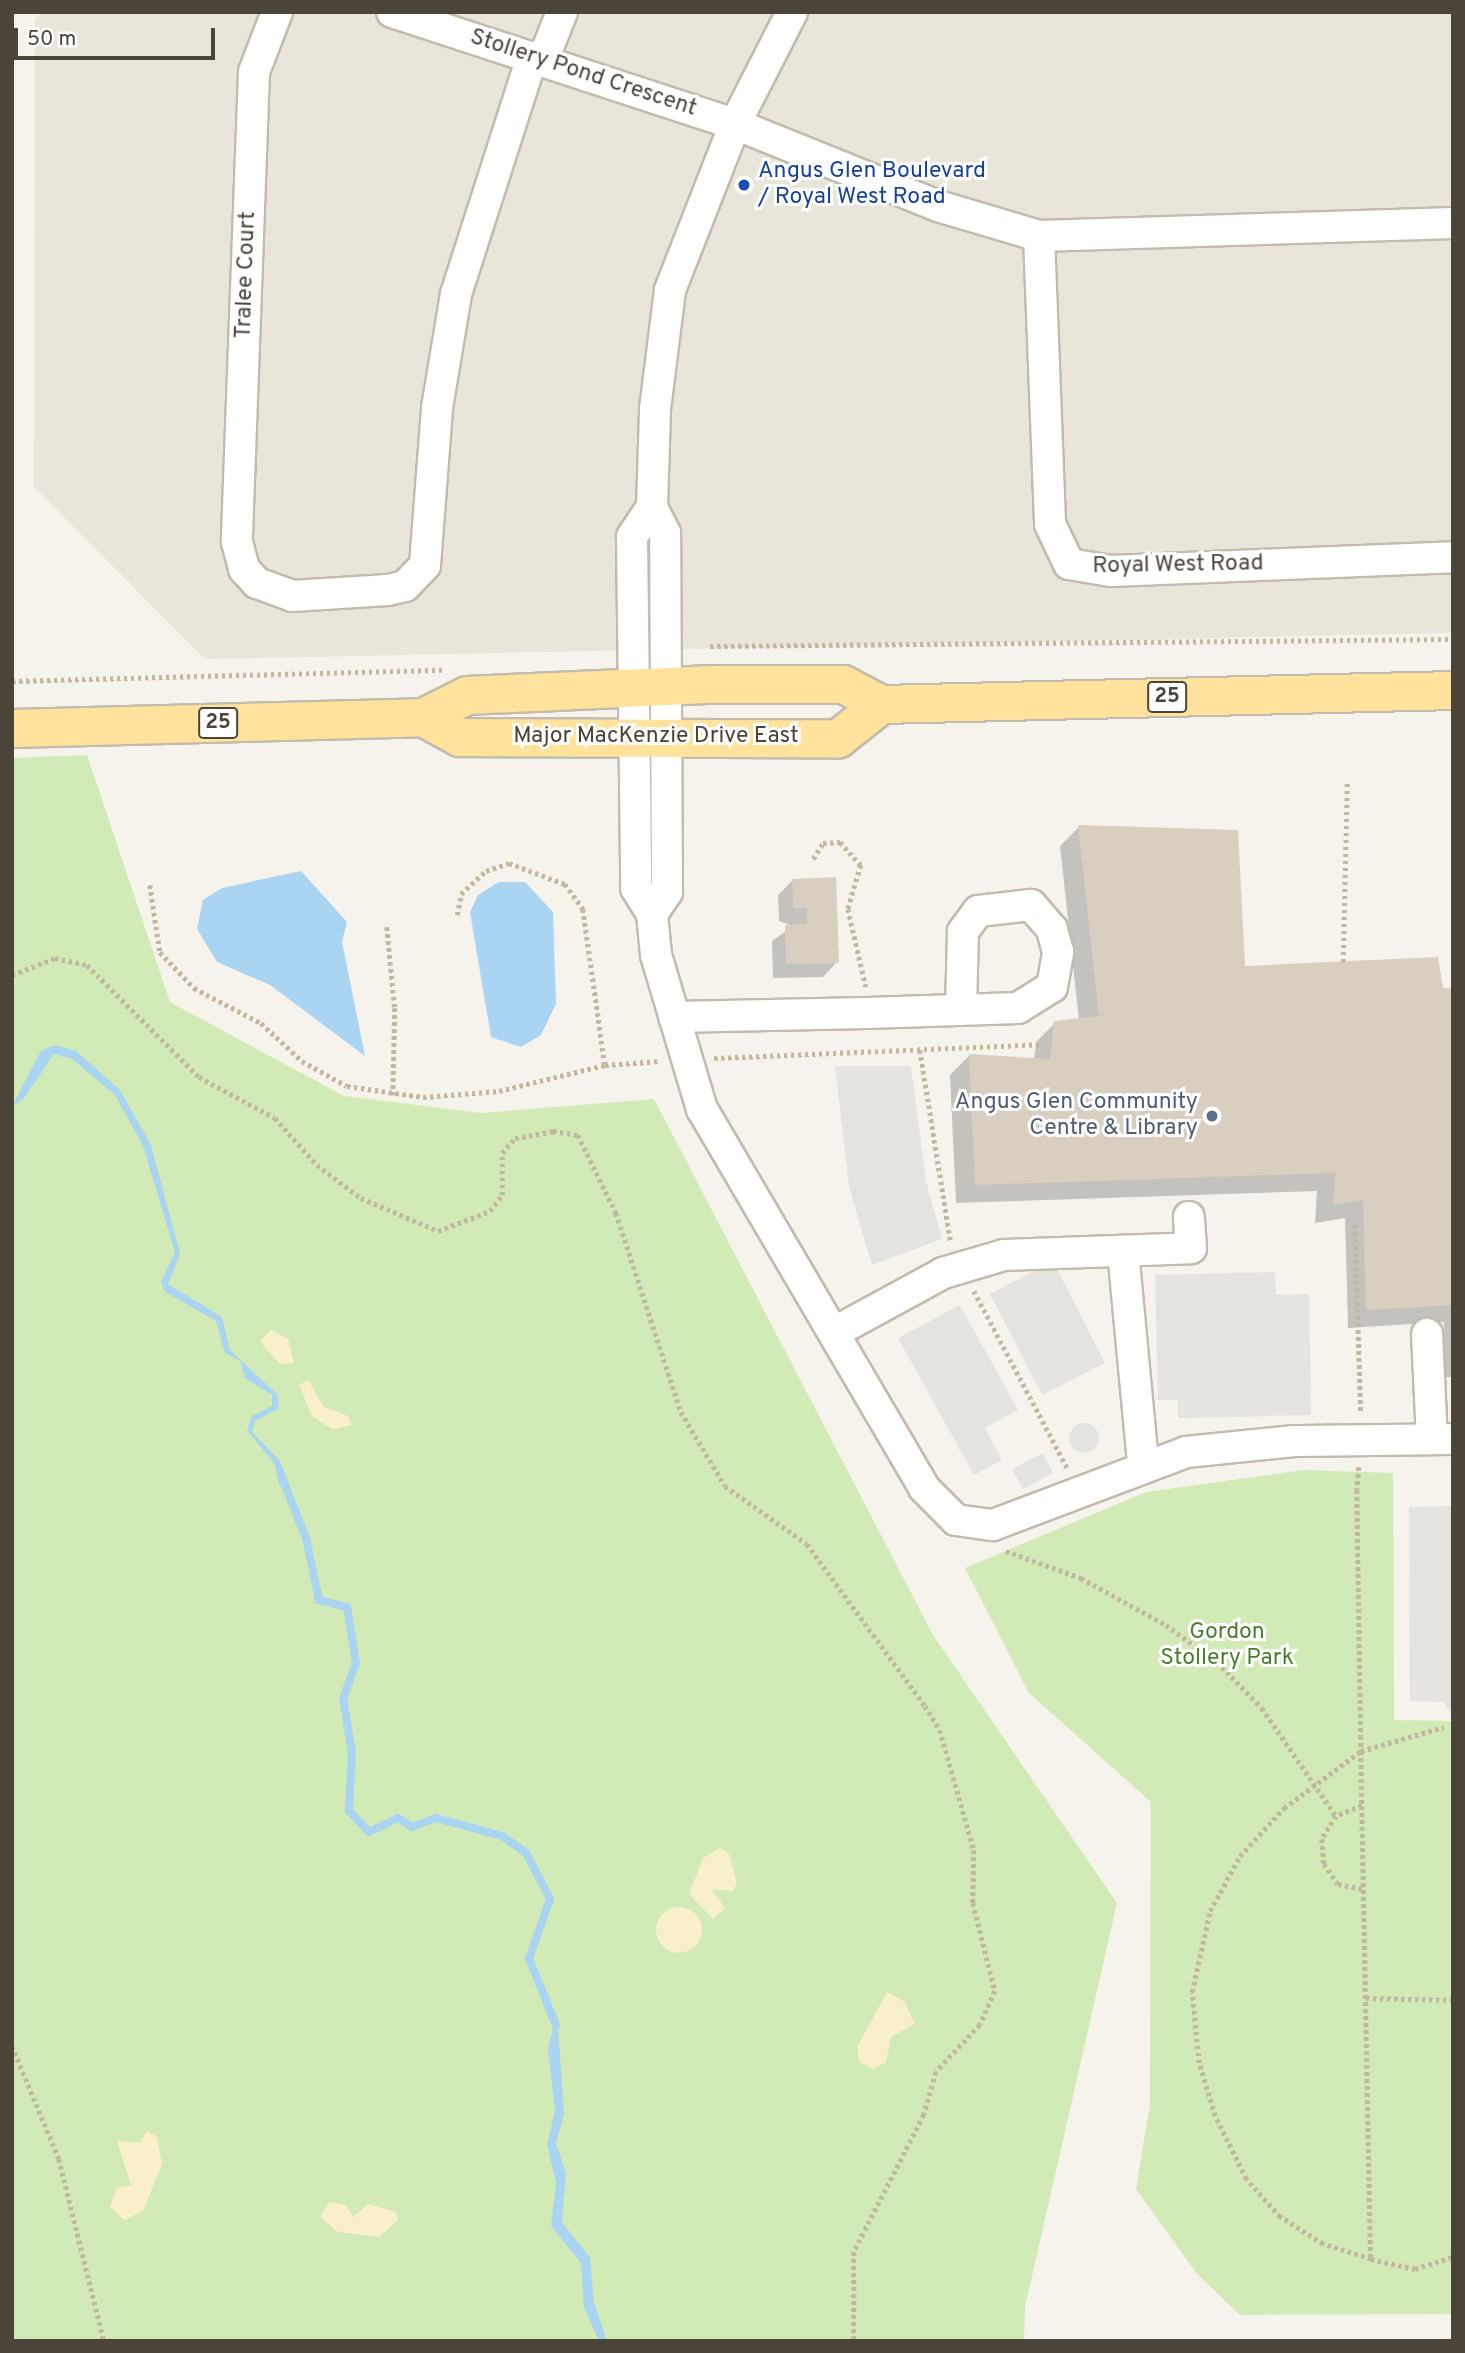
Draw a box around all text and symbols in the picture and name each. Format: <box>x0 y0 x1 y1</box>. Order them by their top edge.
scale bar <box>18 14 219 58</box>
street label: Stollery Pond Crescent <box>466 24 700 124</box>
text: 50 m <box>27 26 76 53</box>
place label: Angus Glen Boulevard / Royal West Road <box>758 158 986 212</box>
marker: Angus Glen Boulevard / Royal West Road <box>736 177 752 193</box>
street label: Tralee Court <box>231 211 263 339</box>
street label: Royal West Road <box>1092 551 1264 581</box>
road number: 25 <box>1146 680 1188 714</box>
road number: 25 <box>197 706 239 740</box>
street label: Major MacKenzie Drive East <box>513 723 799 751</box>
place label: Angus Glen Community Centre & Library <box>955 1089 1198 1143</box>
marker: Angus Glen Community Centre & Library <box>1204 1108 1220 1124</box>
park label: Gordon Stollery Park <box>1160 1619 1294 1673</box>

